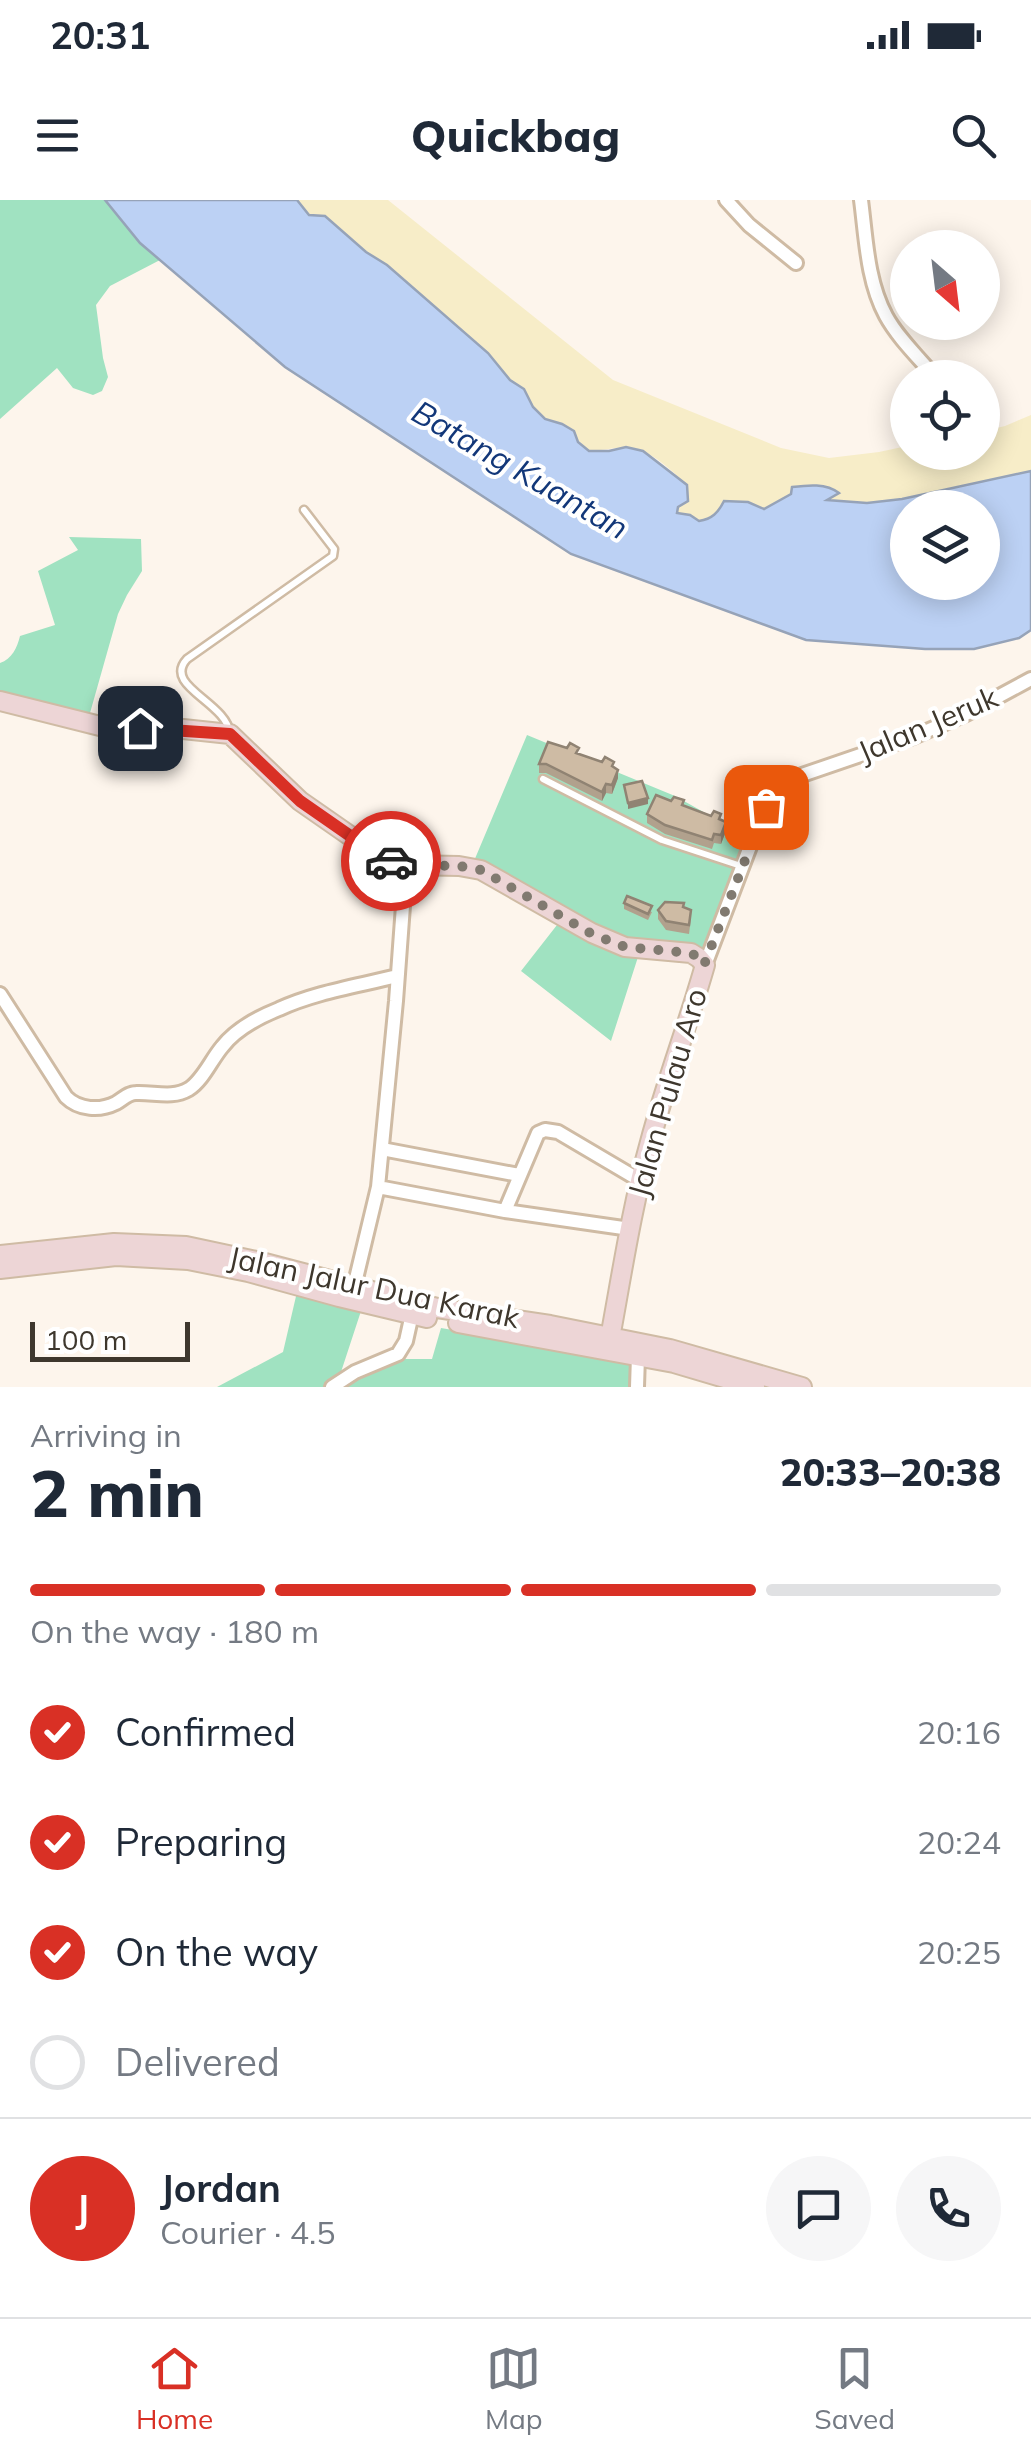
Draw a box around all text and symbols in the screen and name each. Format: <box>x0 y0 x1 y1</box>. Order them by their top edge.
text: 20:31 <box>50 11 151 59</box>
text: Quickbag <box>411 107 620 163</box>
icon: menu <box>30 108 85 163</box>
icon: search <box>946 108 1001 163</box>
north arrow <box>890 230 1000 340</box>
map controls <box>890 230 1000 600</box>
button: locate <box>890 360 1000 470</box>
water label: Batang Kuantan <box>405 391 636 547</box>
button: layers <box>890 490 1000 600</box>
street label: Jalan Jeruk <box>852 677 1004 771</box>
pin <box>98 686 183 771</box>
icon: home <box>113 701 168 756</box>
pin <box>724 765 809 850</box>
icon: bag <box>739 780 794 835</box>
courier <box>341 811 441 911</box>
icon: car <box>364 834 419 889</box>
street label: Jalan Pulau Aro <box>619 984 715 1201</box>
street label: Jalan Jalur Dua Karak <box>225 1238 524 1337</box>
scale bar <box>30 1317 190 1362</box>
text: 100 m <box>45 1322 127 1357</box>
text: Arriving in <box>30 1415 182 1455</box>
text: 20:33–20:38 <box>780 1448 1001 1496</box>
text: 2 min <box>30 1452 204 1533</box>
text: On the way · 180 m <box>30 1611 319 1651</box>
icon: check <box>30 1705 85 1760</box>
text: Confirmed <box>115 1708 296 1756</box>
text: 20:16 <box>917 1712 1001 1752</box>
icon: check <box>30 1815 85 1870</box>
text: Preparing <box>115 1818 287 1866</box>
text: 20:24 <box>917 1822 1001 1862</box>
icon: check <box>30 1925 85 1980</box>
text: On the way <box>115 1928 318 1976</box>
text: 20:25 <box>917 1932 1001 1972</box>
text: Delivered <box>115 2038 280 2086</box>
button: chat <box>766 2156 871 2261</box>
button: phone <box>896 2156 1001 2261</box>
text: Jordan <box>160 2164 281 2212</box>
text: J <box>76 2184 89 2232</box>
text: Courier · 4.5 <box>160 2212 336 2252</box>
tab: Home <box>136 2341 213 2436</box>
tab: Map <box>485 2341 543 2436</box>
tab: Saved <box>814 2341 895 2436</box>

